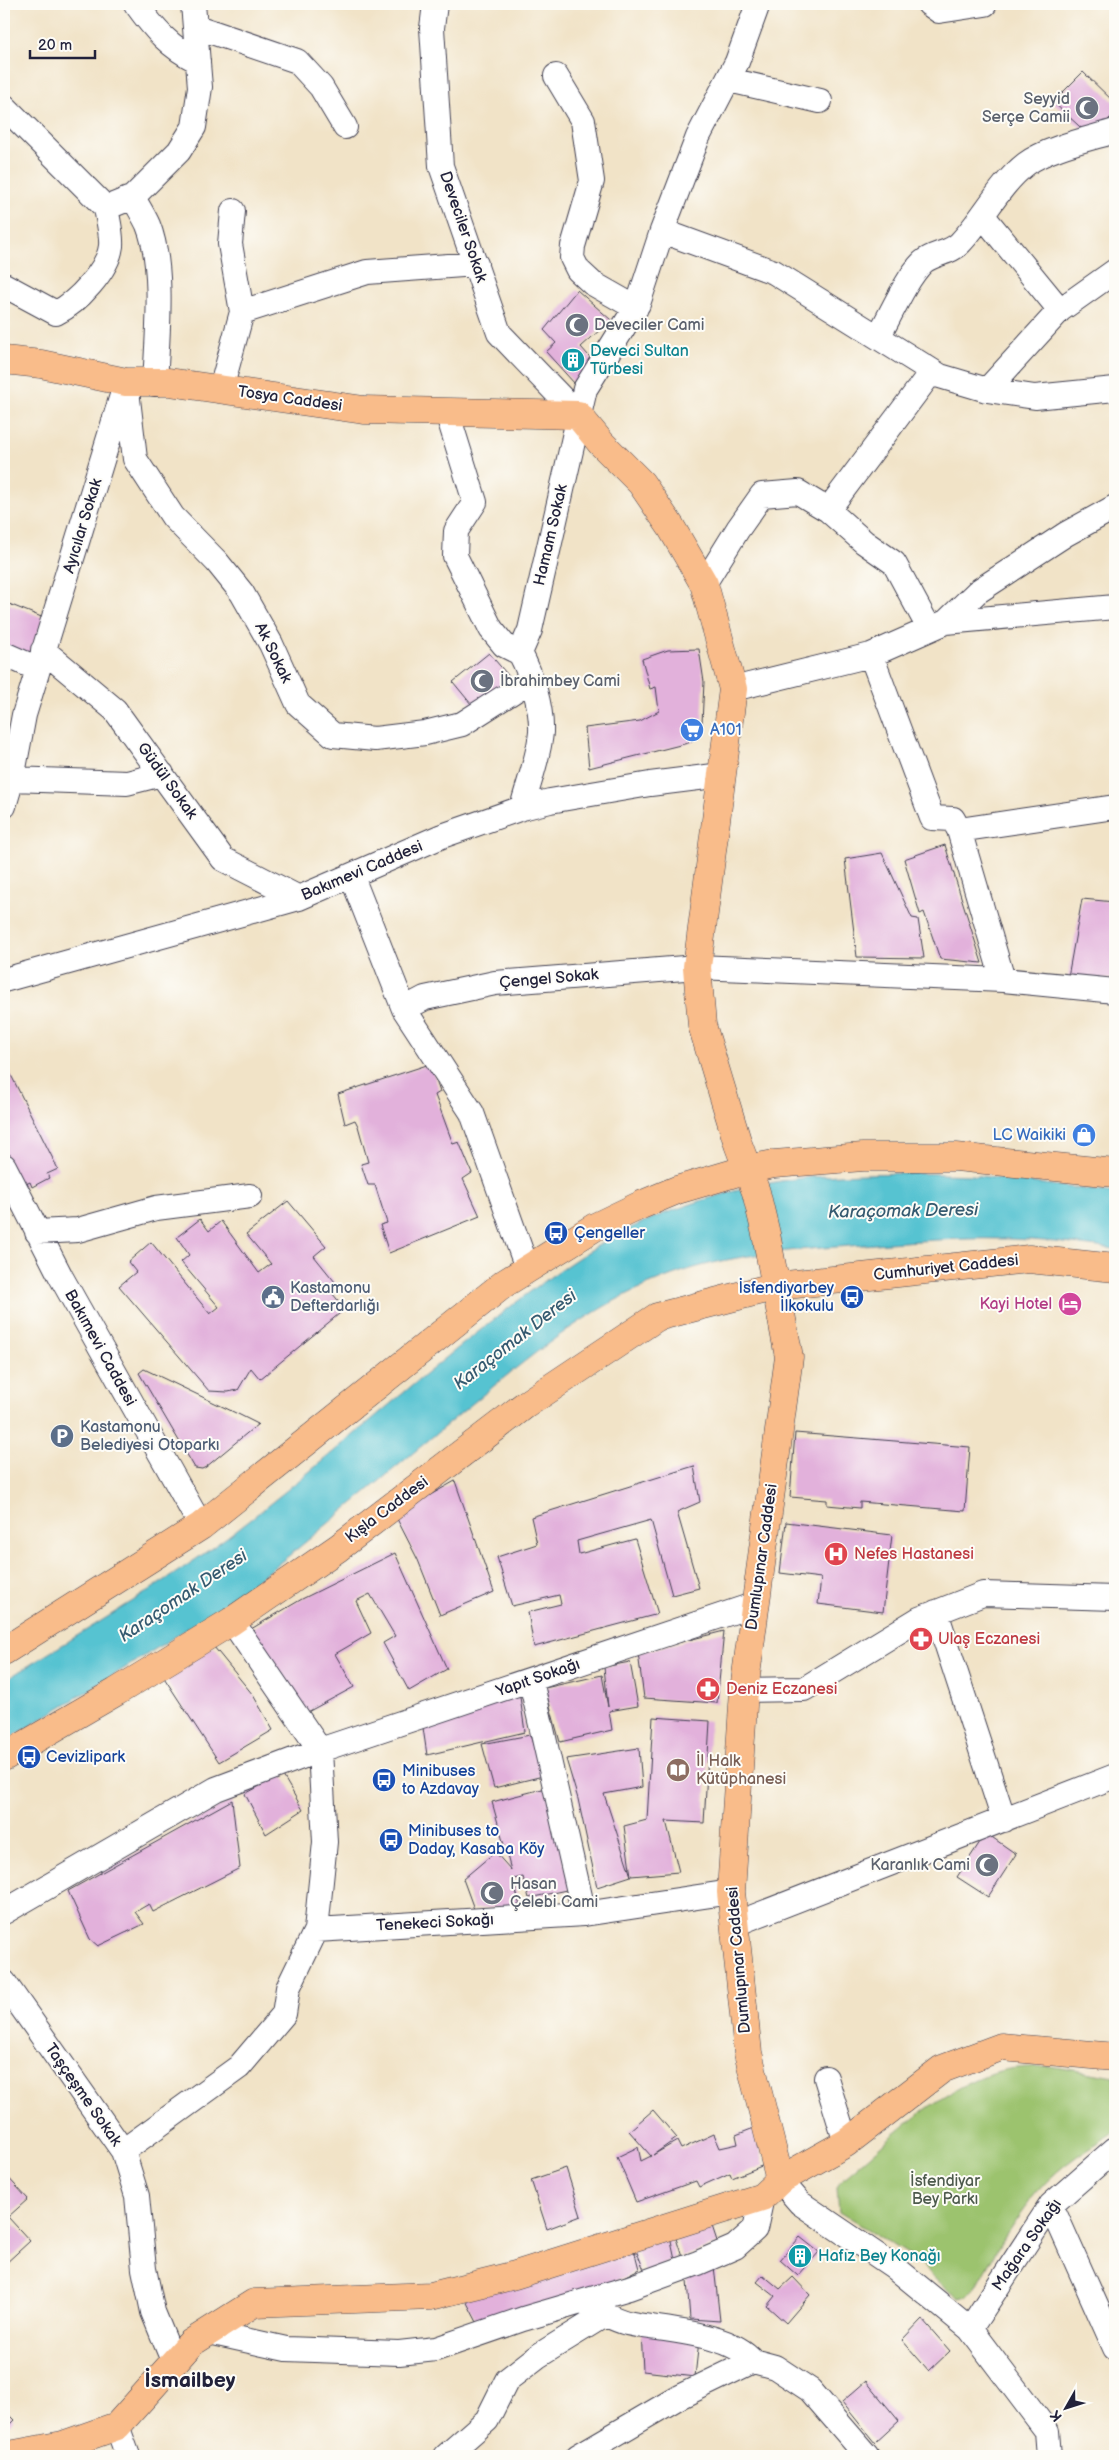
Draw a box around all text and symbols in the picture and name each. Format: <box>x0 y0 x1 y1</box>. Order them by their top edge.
scale bar <box>30 28 95 60</box>
text: 20 m <box>38 36 72 55</box>
place label: Seyyid Serçe Camii <box>982 90 1070 127</box>
mosque icon: Seyyid Serçe Camii <box>1074 95 1100 121</box>
street label: Deveciler Sokak <box>435 169 491 285</box>
mosque icon: Deveciler Cami <box>564 312 590 338</box>
place label: Deveciler Cami <box>594 316 705 335</box>
place label: Deveci Sultan Türbesi <box>590 342 689 379</box>
building icon: Deveci Sultan Türbesi <box>560 347 586 373</box>
street label: Tosya Caddesi <box>237 382 343 416</box>
street label: Ayıcılar Sokak <box>60 476 107 576</box>
street label: Hamam Sokak <box>530 482 572 588</box>
street label: Ak Sokak <box>250 620 296 686</box>
mosque icon: İbrahimbey Cami <box>469 668 495 694</box>
place label: İbrahimbey Cami <box>500 670 620 691</box>
supermarket icon: A101 <box>679 717 705 743</box>
place label: A101 <box>710 721 742 740</box>
street label: Güdül Sokak <box>133 739 201 823</box>
street label: Bakımevi Caddesi <box>298 837 426 905</box>
street label: Çengel Sokak <box>499 965 600 993</box>
shop icon: LC Waikiki <box>1071 1122 1097 1148</box>
place label: LC Waikiki <box>993 1126 1066 1145</box>
water label: Karaçomak Deresi <box>828 1199 979 1223</box>
bus stop icon: Çengeller <box>543 1220 569 1246</box>
place label: Çengeller <box>574 1224 645 1243</box>
street label: Cumhuriyet Caddesi <box>873 1251 1019 1285</box>
place label: İsfendiyarbey İlkokulu <box>739 1277 835 1316</box>
place label: Kastamonu Defterdarlığı <box>290 1279 380 1316</box>
public building icon: Kastamonu Defterdarlığı <box>260 1284 286 1310</box>
bus stop icon: İsfendiyarbey İlkokulu <box>839 1284 865 1310</box>
water label: Karaçomak Deresi <box>449 1285 581 1394</box>
street label: Bakımevi Caddesi <box>60 1287 140 1409</box>
hotel icon: Kayi Hotel <box>1057 1291 1083 1317</box>
place label: Kayi Hotel <box>979 1295 1052 1314</box>
place label: Kastamonu Belediyesi Otoparkı <box>80 1418 220 1455</box>
parking icon: Kastamonu Belediyesi Otoparkı <box>49 1423 75 1449</box>
street label: Kışla Caddesi <box>342 1473 432 1547</box>
street label: Dumlupınar Caddesi <box>742 1483 782 1631</box>
hospital icon: Nefes Hastanesi <box>823 1541 849 1567</box>
water label: Karaçomak Deresi <box>115 1545 252 1647</box>
place label: Nefes Hastanesi <box>854 1545 974 1564</box>
pharmacy icon: Ulaş Eczanesi <box>908 1626 934 1652</box>
place label: Ulaş Eczanesi <box>938 1630 1040 1649</box>
street label: Yapıt Sokağı <box>493 1655 582 1702</box>
pharmacy icon: Deniz Eczanesi <box>695 1676 721 1702</box>
place label: Deniz Eczanesi <box>726 1680 837 1699</box>
bus stop icon: Cevizlipark <box>16 1744 42 1770</box>
place label: Cevizlipark <box>46 1748 125 1767</box>
place label: İl Halk Kütüphanesi <box>696 1750 786 1789</box>
library icon: İl Halk Kütüphanesi <box>665 1757 691 1783</box>
place label: Minibuses to Azdavay <box>402 1762 480 1799</box>
bus stop icon: Minibuses to Azdavay <box>371 1767 397 1793</box>
place label: Minibuses to Daday, Kasaba Köy <box>408 1822 545 1859</box>
bus stop icon: Minibuses to Daday, Kasaba Köy <box>378 1827 404 1853</box>
mosque icon: Karanlık Cami <box>974 1852 1000 1878</box>
place label: Karanlık Cami <box>870 1856 970 1875</box>
place label: Hasan Çelebi Cami <box>510 1875 598 1912</box>
mosque icon: Hasan Çelebi Cami <box>479 1880 505 1906</box>
street label: Dumlupınar Caddesi <box>723 1886 755 2034</box>
street label: Tenekeci Sokağı <box>376 1910 494 1936</box>
street label: Taşçeşme Sokak <box>41 2040 126 2150</box>
park label: İsfendiyar Bey Parkı <box>910 2170 980 2209</box>
street label: Mağara Sokağı <box>988 2195 1066 2295</box>
building icon: Hafız Bey Konağı <box>787 2243 813 2269</box>
place label: Hafız Bey Konağı <box>818 2247 941 2266</box>
district label: İsmailbey <box>145 2367 236 2393</box>
north arrow <box>1042 2382 1092 2432</box>
text: K <box>1046 2406 1066 2425</box>

